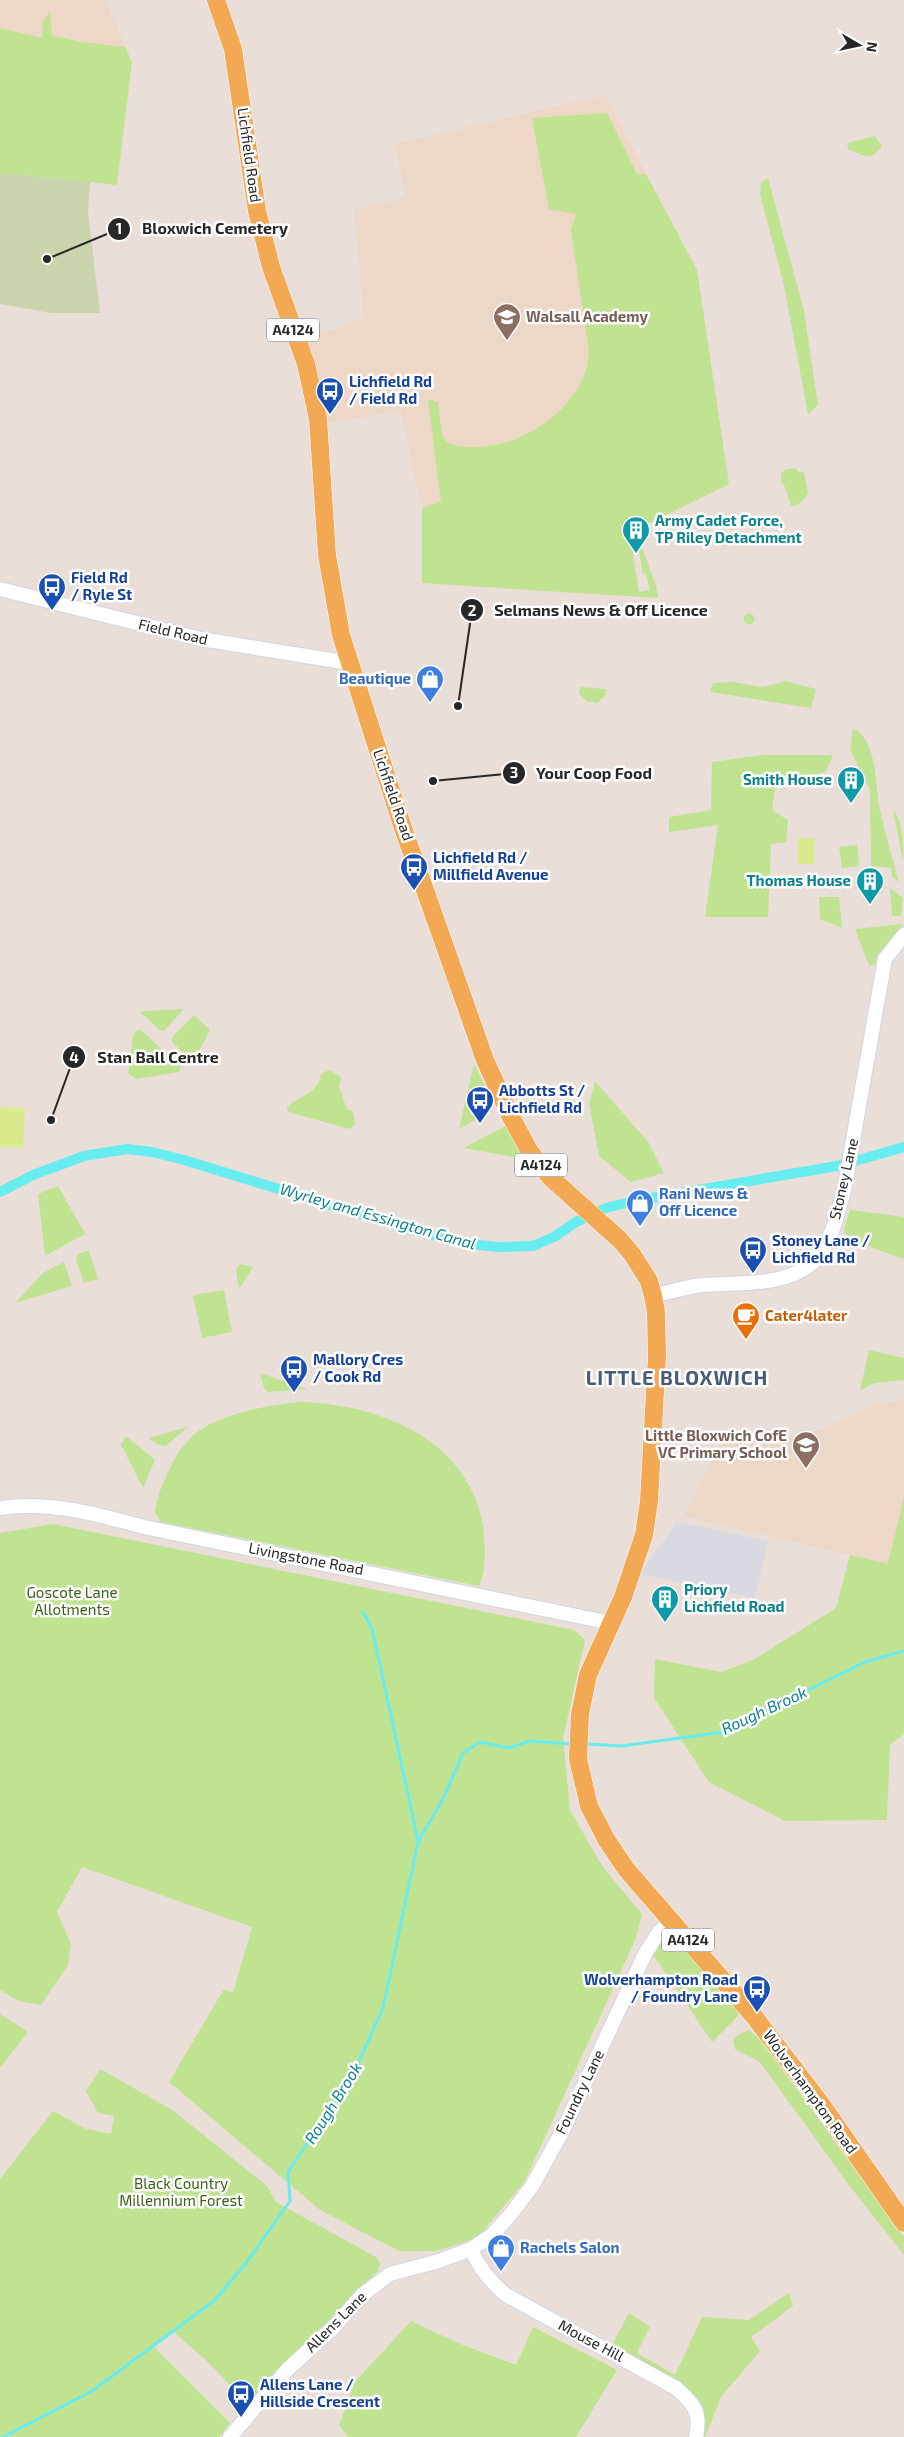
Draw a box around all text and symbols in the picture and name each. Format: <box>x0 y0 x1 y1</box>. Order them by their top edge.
north arrow <box>834 20 884 70</box>
text: N <box>863 41 882 53</box>
street label: Lichfield Road <box>234 106 266 203</box>
callout: Bloxwich Cemetery <box>107 213 298 244</box>
text: Bloxwich Cemetery <box>142 218 288 238</box>
text: 1 <box>116 219 122 237</box>
school or university icon: Walsall Academy <box>492 302 522 341</box>
place label: Walsall Academy <box>526 307 648 326</box>
road number: A4124 <box>267 318 319 342</box>
place label: Lichfield Rd / Field Rd <box>349 372 432 407</box>
bus stop icon: Lichfield Rd / Field Rd <box>315 376 345 415</box>
place label: Army Cadet Force, TP Riley Detachment <box>655 511 802 547</box>
building icon: Army Cadet Force, TP Riley Detachment <box>621 515 651 554</box>
place label: Field Rd / Ryle St <box>71 568 132 604</box>
bus stop icon: Field Rd / Ryle St <box>37 572 67 611</box>
callout: Selmans News & Off Licence <box>459 595 718 626</box>
text: Selmans News & Off Licence <box>494 600 708 619</box>
text: 2 <box>468 601 477 619</box>
street label: Field Road <box>137 614 210 648</box>
shop icon: Beautique <box>415 664 445 703</box>
place label: Beautique <box>339 669 411 687</box>
street label: Lichfield Road <box>370 747 418 843</box>
callout: Your Coop Food <box>501 758 663 789</box>
text: 3 <box>510 763 518 781</box>
text: Your Coop Food <box>536 763 652 782</box>
building icon: Smith House <box>836 765 866 804</box>
place label: Smith House <box>743 770 832 788</box>
place label: Lichfield Rd / Millfield Avenue <box>433 848 548 883</box>
bus stop icon: Lichfield Rd / Millfield Avenue <box>399 852 429 891</box>
building icon: Thomas House <box>855 866 885 905</box>
place label: Thomas House <box>747 871 851 889</box>
callout: Stan Ball Centre <box>62 1042 228 1073</box>
text: Stan Ball Centre <box>97 1047 219 1066</box>
text: 4 <box>69 1048 79 1066</box>
place label: Abbotts St / Lichfield Rd <box>499 1081 585 1116</box>
bus stop icon: Abbotts St / Lichfield Rd <box>465 1085 495 1124</box>
street label: Stoney Lane <box>825 1136 861 1221</box>
road number: A4124 <box>515 1154 567 1176</box>
water label: Wyrley and Essington Canal <box>278 1178 478 1254</box>
place label: Rani News & Off Licence <box>659 1184 749 1219</box>
shop icon: Rani News & Off Licence <box>625 1188 655 1227</box>
place label: Stoney Lane / Lichfield Rd <box>772 1231 870 1266</box>
bus stop icon: Stoney Lane / Lichfield Rd <box>738 1235 768 1274</box>
cafe icon: Cater4later <box>731 1301 761 1340</box>
place label: Cater4later <box>765 1306 848 1324</box>
place label: Mallory Cres / Cook Rd <box>313 1350 403 1385</box>
bus stop icon: Mallory Cres / Cook Rd <box>279 1354 309 1393</box>
district label: LITTLE BLOXWICH <box>586 1365 768 1389</box>
place label: Little Bloxwich CofE VC Primary School <box>645 1426 787 1462</box>
school or university icon: Little Bloxwich CofE VC Primary School <box>791 1430 821 1469</box>
street label: Livingstone Road <box>247 1538 365 1578</box>
place label: Priory Lichfield Road <box>684 1580 784 1615</box>
park label: Goscote Lane Allotments <box>26 1583 118 1618</box>
building icon: Priory Lichfield Road <box>650 1584 680 1623</box>
water label: Rough Brook <box>718 1681 810 1738</box>
road number: A4124 <box>662 1928 714 1952</box>
place label: Wolverhampton Road / Foundry Lane <box>584 1970 738 2006</box>
bus stop icon: Wolverhampton Road / Foundry Lane <box>742 1974 772 2013</box>
street label: Wolverhampton Road <box>760 2026 862 2157</box>
street label: Foundry Lane <box>551 2046 607 2137</box>
water label: Rough Brook <box>300 2059 365 2147</box>
park label: Black Country Millennium Forest <box>119 2174 243 2209</box>
shop icon: Rachels Salon <box>486 2233 516 2272</box>
place label: Rachels Salon <box>520 2238 620 2256</box>
street label: Allens Lane <box>301 2287 369 2355</box>
street label: Mouse Hill <box>555 2315 628 2365</box>
place label: Allens Lane / Hillside Crescent <box>260 2375 380 2410</box>
bus stop icon: Allens Lane / Hillside Crescent <box>226 2379 256 2418</box>

